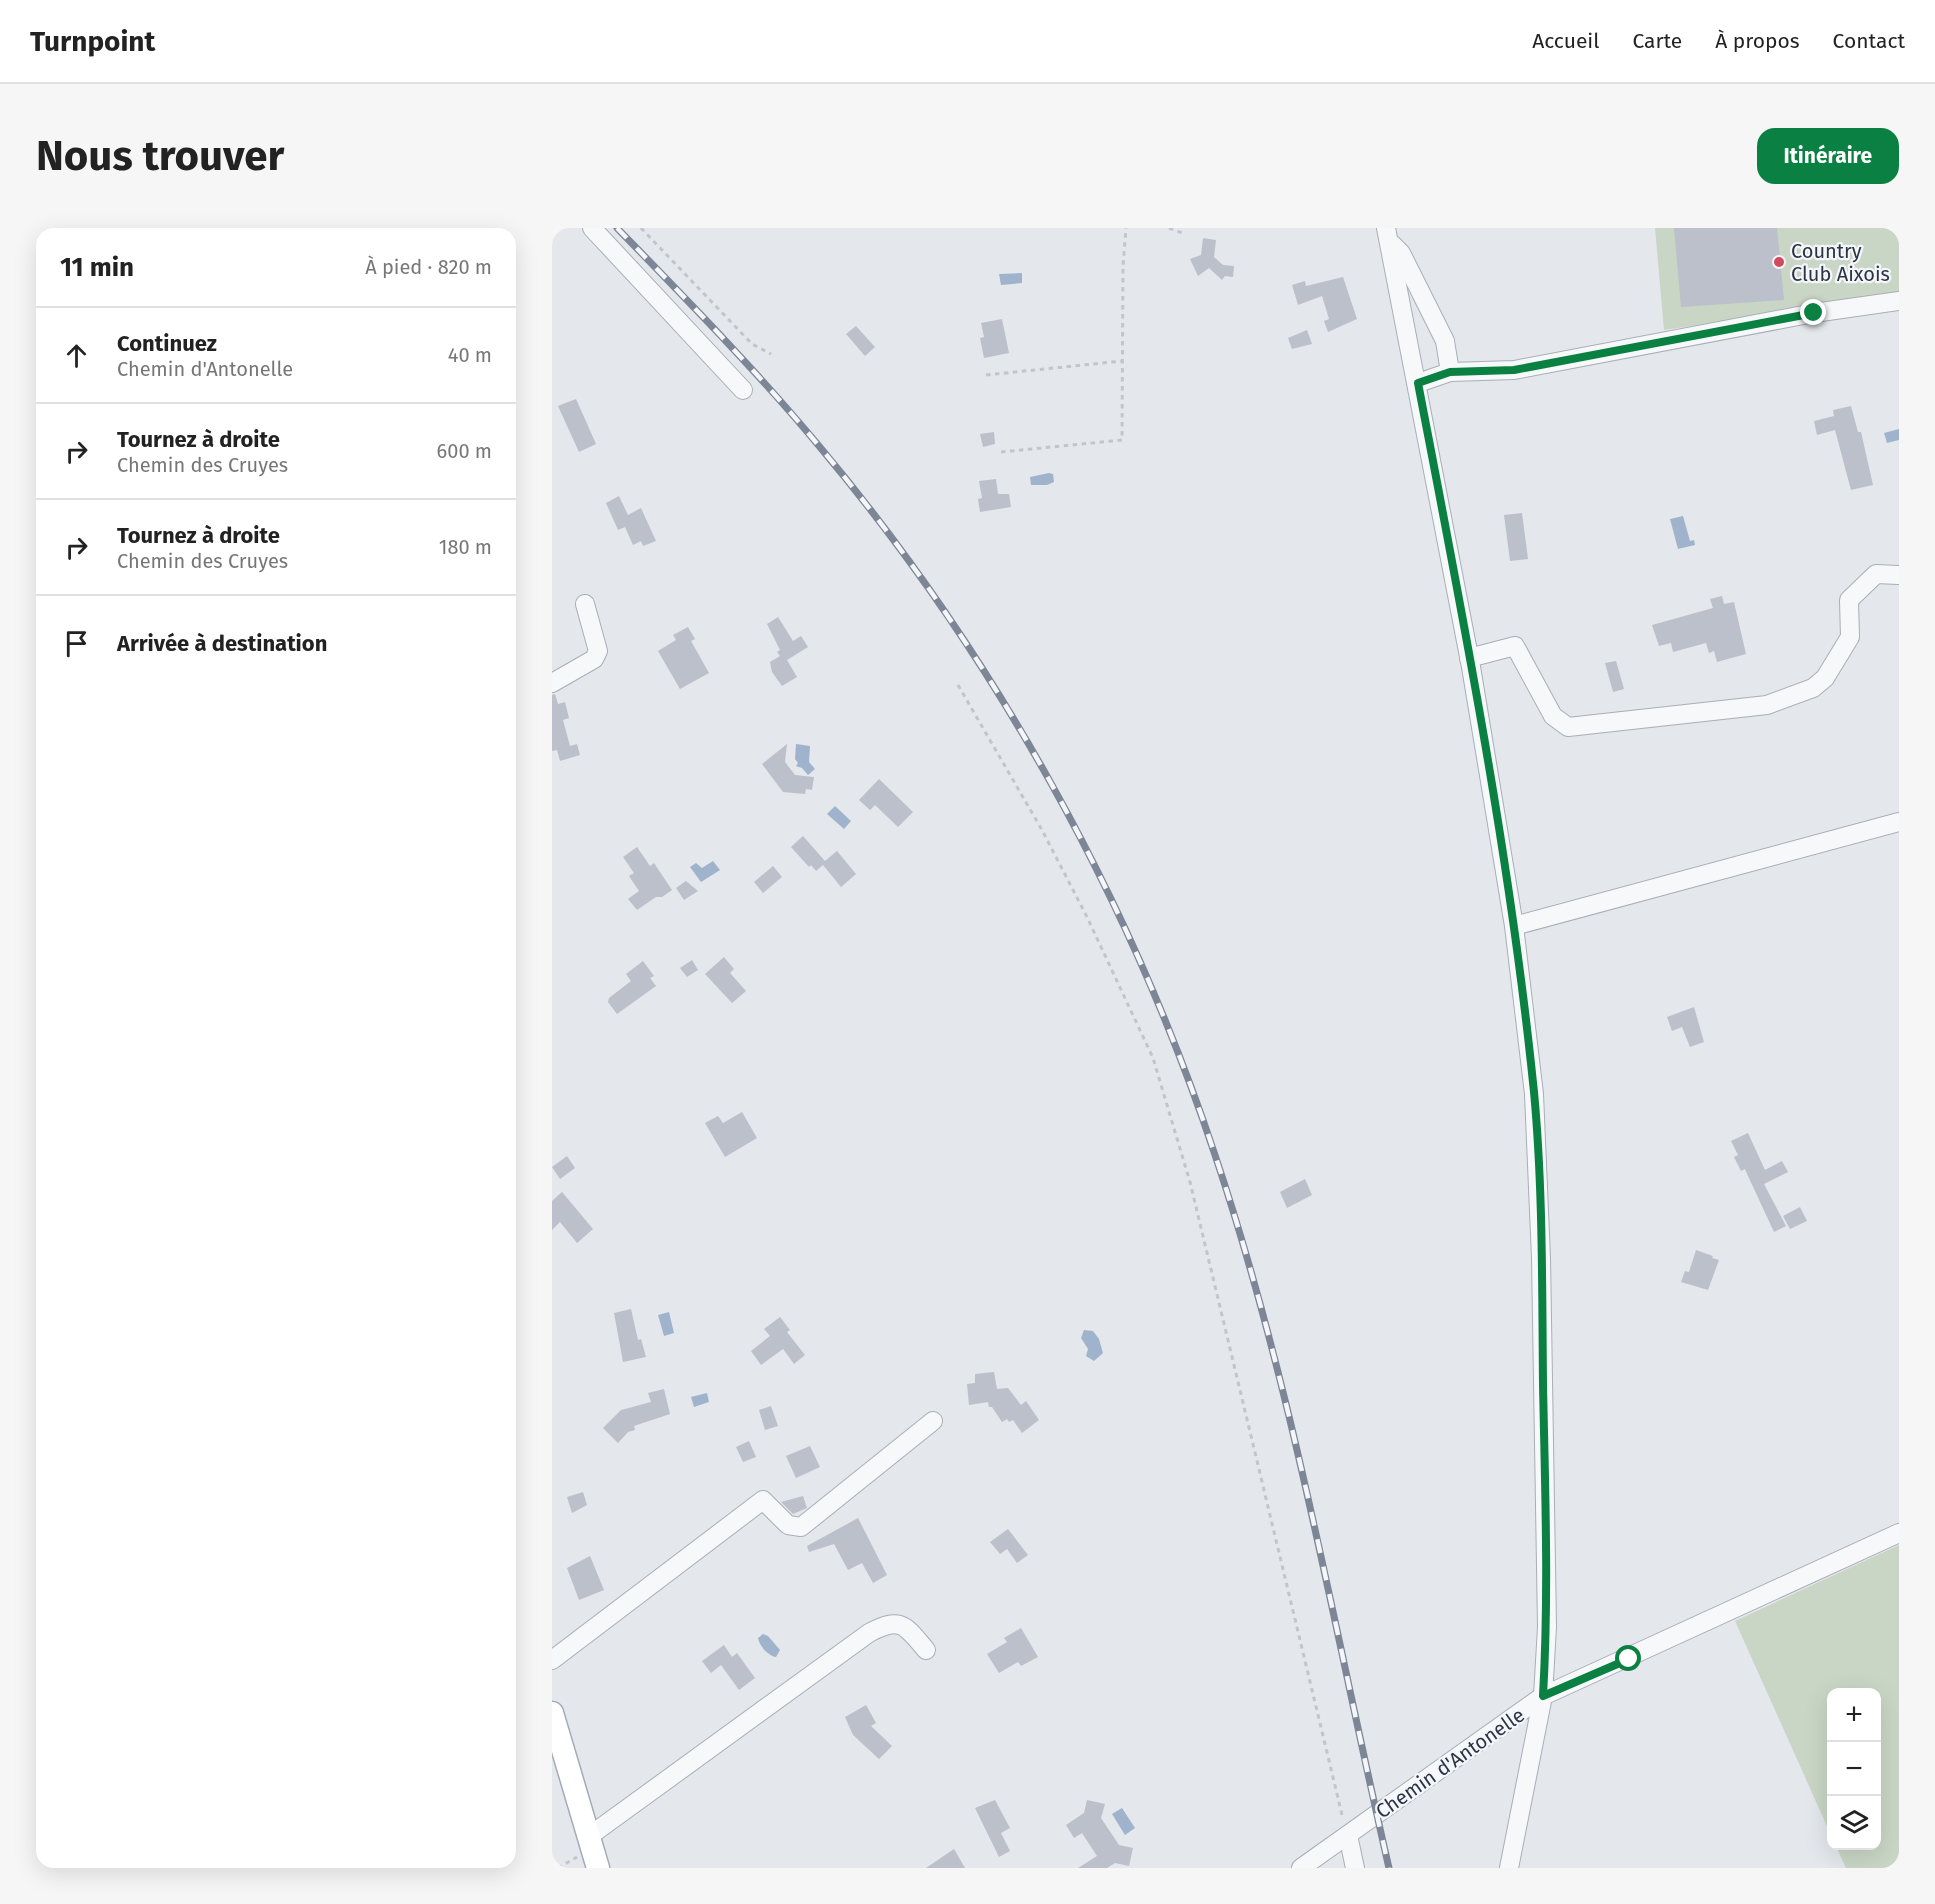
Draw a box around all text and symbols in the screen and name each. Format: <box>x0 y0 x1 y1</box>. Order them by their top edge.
text: Turnpoint <box>30 25 155 58</box>
text: Accueil <box>1532 28 1599 54</box>
text: Carte <box>1632 28 1682 54</box>
text: À propos <box>1715 28 1800 54</box>
text: Contact <box>1833 28 1905 54</box>
button: Itinéraire <box>1757 128 1899 184</box>
text: Nous trouver <box>36 131 284 181</box>
place label: Country Club Aixois <box>1791 239 1890 286</box>
text: 11 min <box>60 252 134 283</box>
text: À pied · 820 m <box>365 255 492 279</box>
marker: Country Club Aixois <box>1772 255 1786 269</box>
route end <box>1800 299 1826 325</box>
text: Continuez <box>117 330 217 357</box>
icon: ahead <box>60 339 93 372</box>
text: 40 m <box>448 343 492 367</box>
text: Chemin d'Antonelle <box>117 357 293 381</box>
text: Tournez à droite <box>117 426 280 453</box>
icon: right <box>60 435 93 468</box>
text: 600 m <box>437 439 492 463</box>
text: Chemin des Cruyes <box>117 453 288 477</box>
text: Tournez à droite <box>117 522 280 549</box>
icon: right <box>60 531 93 564</box>
text: 180 m <box>439 535 492 559</box>
text: Chemin des Cruyes <box>117 549 288 573</box>
icon: arrive <box>60 627 93 660</box>
text: Arrivée à destination <box>117 630 327 657</box>
route start <box>1615 1645 1641 1671</box>
map controls <box>1827 1688 1881 1850</box>
button: + <box>1827 1688 1881 1742</box>
street label: Chemin d'Antonelle <box>1371 1703 1529 1823</box>
button: − <box>1827 1742 1881 1796</box>
button: layers <box>1827 1796 1881 1850</box>

